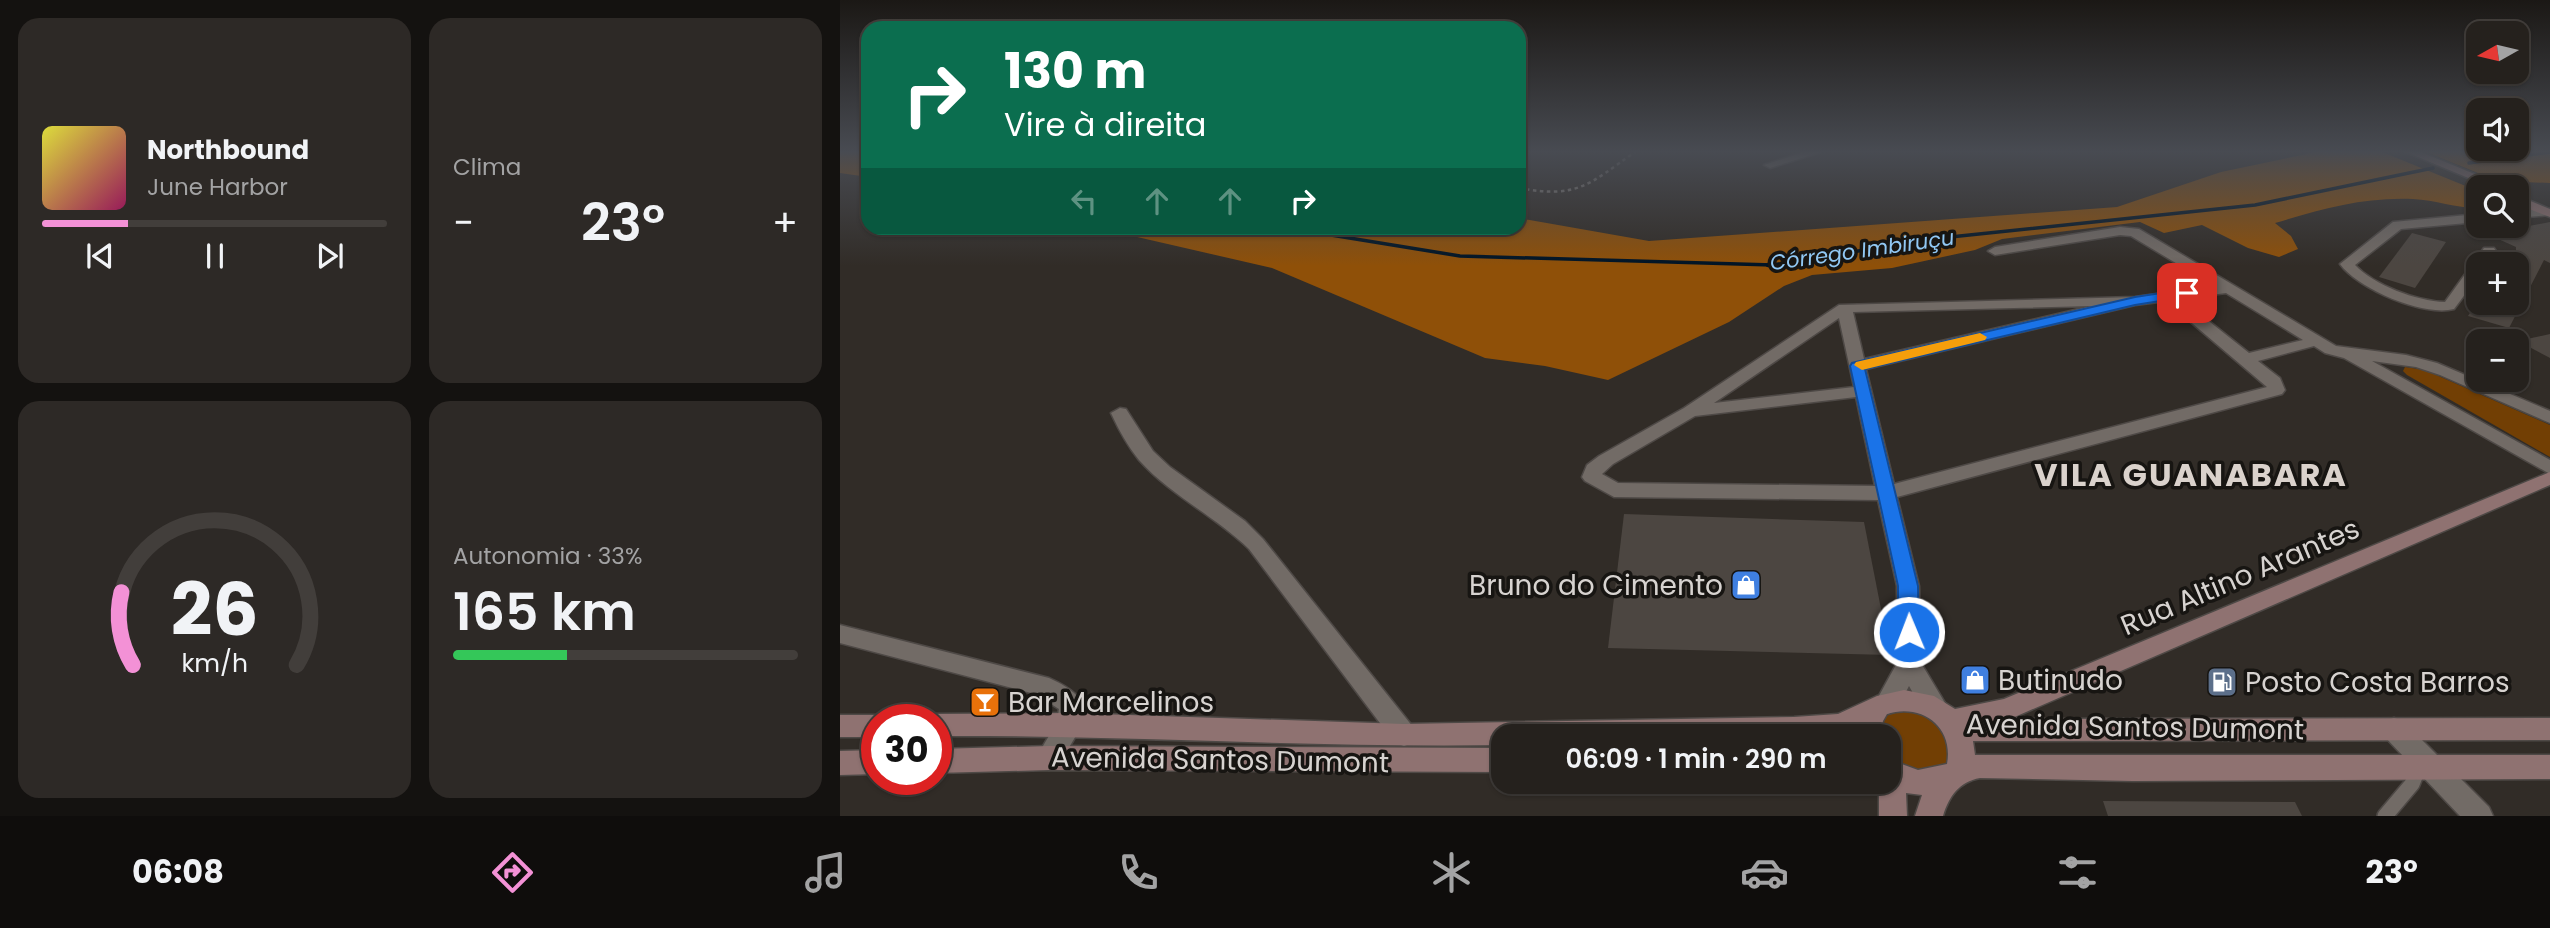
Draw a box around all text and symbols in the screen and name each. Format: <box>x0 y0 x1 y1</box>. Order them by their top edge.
north arrow <box>2466 21 2529 84</box>
map controls <box>2466 21 2529 392</box>
text: 130 m <box>1004 37 1146 105</box>
icon: right <box>889 49 980 140</box>
button: sound <box>2466 98 2529 161</box>
text: Vire à direita <box>1004 102 1206 147</box>
text: Northbound <box>147 132 309 168</box>
text: Clima <box>453 151 521 183</box>
text: June Harbor <box>147 171 288 203</box>
button: search <box>2466 175 2529 238</box>
icon: left <box>1065 182 1103 220</box>
icon: ahead <box>1138 182 1176 220</box>
icon: ahead <box>1211 182 1249 220</box>
icon: right <box>1284 182 1322 220</box>
text: 23° <box>581 186 665 259</box>
text: − <box>453 196 474 249</box>
text: + <box>772 196 798 249</box>
water label: Córrego Imbiruçu <box>1768 223 1956 277</box>
icon: previous <box>81 237 119 275</box>
icon: pause <box>196 237 234 275</box>
icon: next <box>311 237 349 275</box>
button: + <box>2466 252 2529 315</box>
pin <box>2157 263 2217 323</box>
icon: arrive <box>2168 274 2206 312</box>
button: − <box>2466 329 2529 392</box>
district label: VILA GUANABARA <box>2034 452 2348 497</box>
street label: Rua Altino Arantes <box>2115 509 2365 645</box>
text: Autonomia · 33% <box>453 540 642 572</box>
text: 26 <box>171 560 258 661</box>
place label: Bruno do Cimento <box>1469 566 1723 605</box>
shop icon: Bruno do Cimento <box>1729 568 1763 602</box>
text: 165 km <box>453 575 636 648</box>
position arrow <box>1872 595 1946 669</box>
text: km/h <box>181 646 248 681</box>
place label: Butinudo <box>1998 661 2123 700</box>
shop icon: Butinudo <box>1958 663 1992 697</box>
place label: Posto Costa Barros <box>2245 663 2510 702</box>
fuel station icon: Posto Costa Barros <box>2205 665 2239 699</box>
place label: Bar Marcelinos <box>1008 683 1214 722</box>
bar icon: Bar Marcelinos <box>968 685 1002 719</box>
speed limit sign: 30 <box>861 704 952 795</box>
street label: Avenida Santos Dumont <box>1966 705 2304 749</box>
street label: Avenida Santos Dumont <box>1051 738 1389 782</box>
text: 06:09 · 1 min · 290 m <box>1566 741 1826 777</box>
icon: directions <box>488 848 537 897</box>
icon: music <box>801 848 850 897</box>
icon: phone <box>1114 848 1163 897</box>
icon: climate <box>1427 848 1476 897</box>
icon: car <box>1740 848 1789 897</box>
icon: filters <box>2053 848 2102 897</box>
text: 06:08 <box>132 849 224 894</box>
text: 23° <box>2365 849 2418 894</box>

